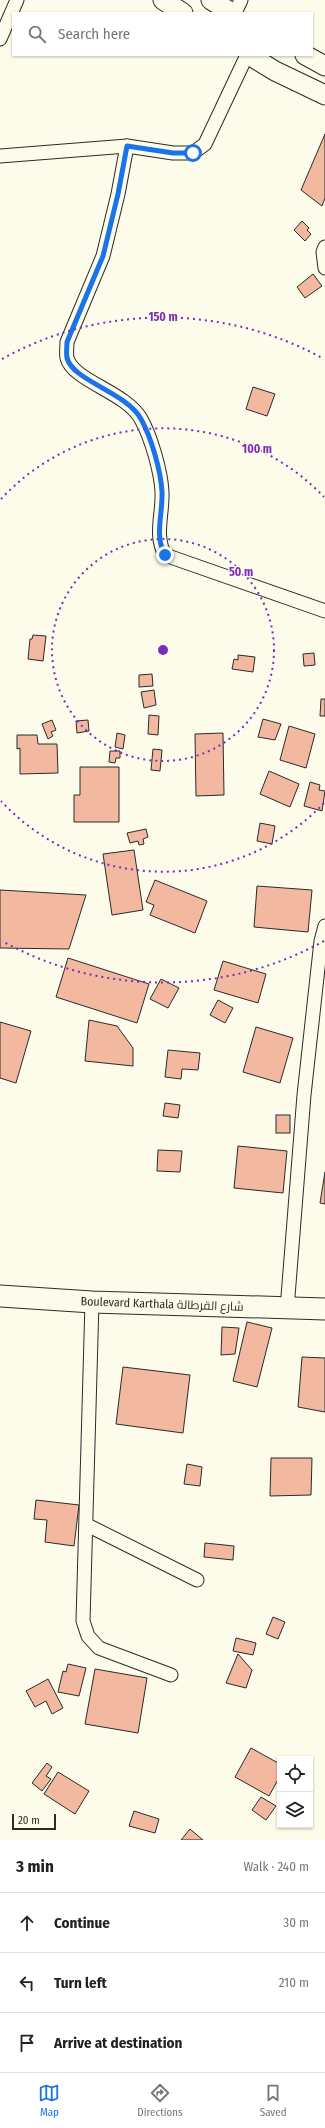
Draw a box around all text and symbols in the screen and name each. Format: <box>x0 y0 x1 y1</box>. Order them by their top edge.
search box <box>12 12 313 56</box>
icon: search <box>26 23 48 45</box>
text: Search here <box>58 25 130 43</box>
route start <box>184 144 202 162</box>
text: 150 m <box>148 310 178 324</box>
text: 100 m <box>242 442 272 456</box>
route end <box>156 546 174 564</box>
text: 50 m <box>229 565 253 579</box>
centre of rings <box>156 643 170 657</box>
street label: Boulevard Karthala شارع القرطالة <box>80 1294 244 1315</box>
map controls <box>277 1756 313 1828</box>
button: locate <box>277 1756 313 1792</box>
button: layers <box>277 1792 313 1828</box>
scale bar <box>12 1812 56 1831</box>
text: 20 m <box>18 1814 40 1827</box>
text: 3 min <box>16 1856 54 1877</box>
text: Walk · 240 m <box>243 1859 309 1874</box>
icon: ahead <box>16 1912 38 1934</box>
text: Continue <box>54 1914 110 1932</box>
text: 30 m <box>283 1915 309 1930</box>
icon: left <box>16 1972 38 1994</box>
text: Turn left <box>54 1974 107 1992</box>
text: 210 m <box>279 1975 309 1990</box>
icon: arrive <box>16 2032 38 2054</box>
text: Arrive at destination <box>54 2034 182 2052</box>
tab: Map <box>38 2082 60 2119</box>
tab: Directions <box>137 2082 183 2119</box>
tab: Saved <box>260 2082 287 2119</box>

